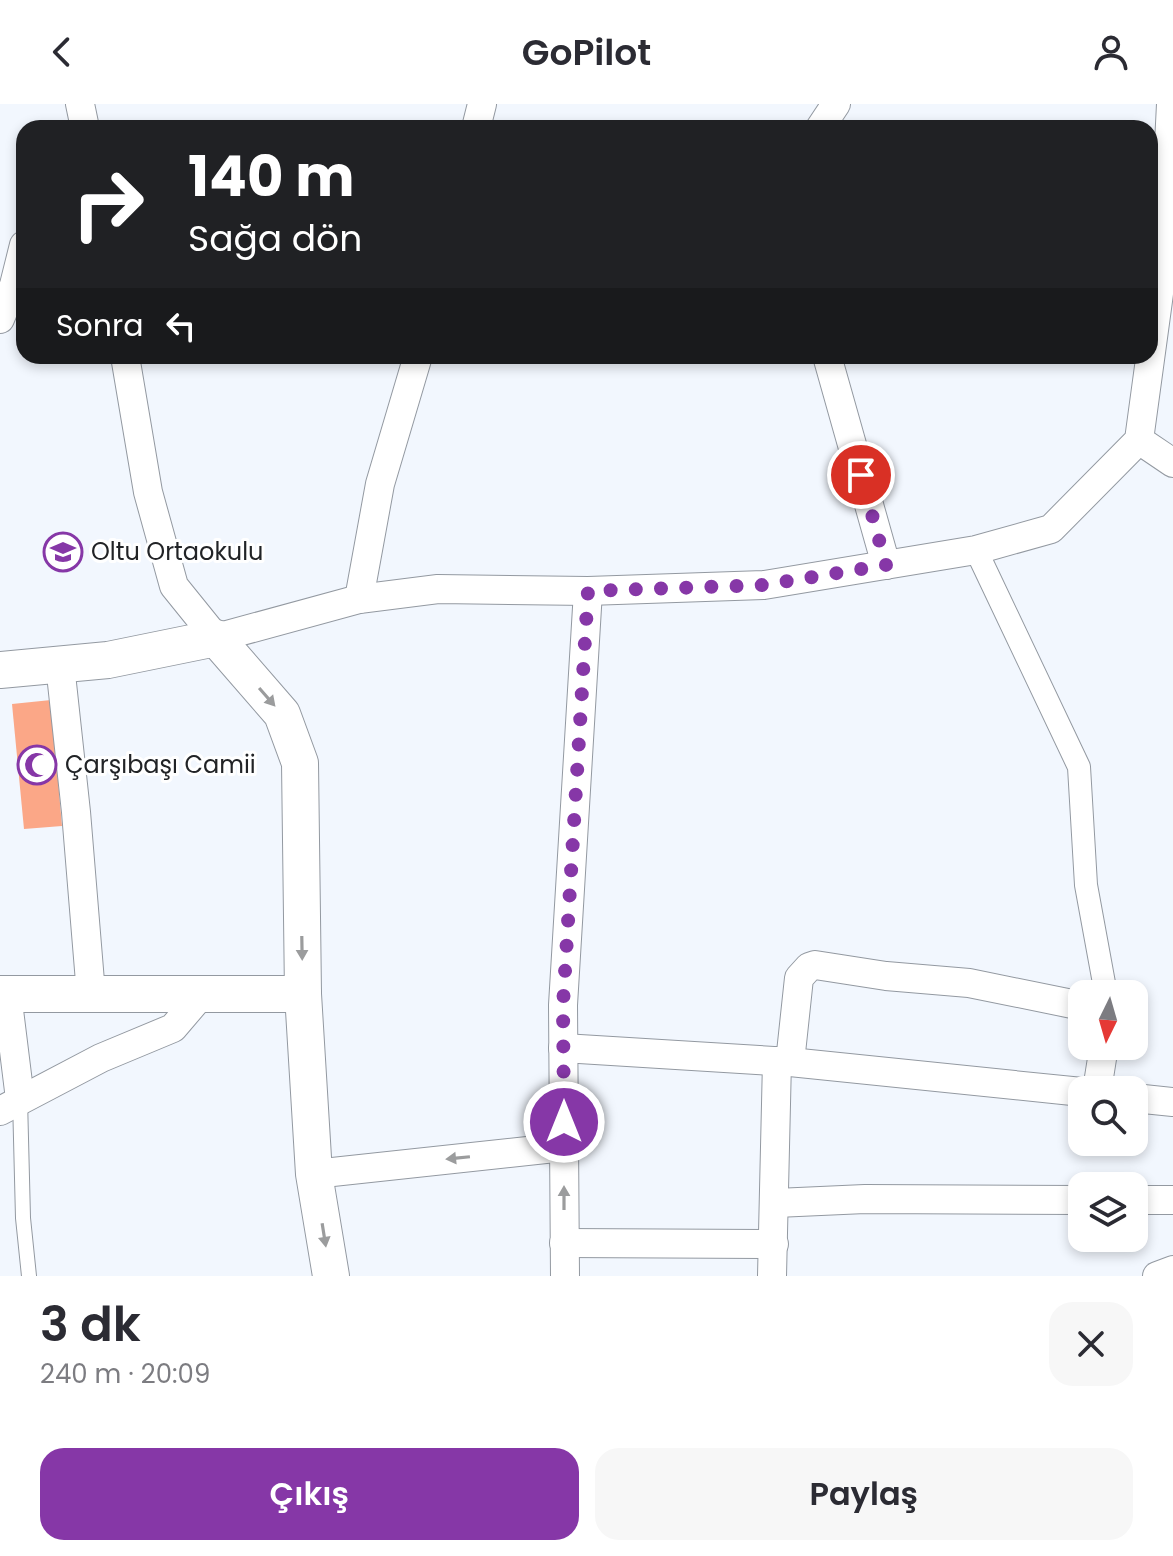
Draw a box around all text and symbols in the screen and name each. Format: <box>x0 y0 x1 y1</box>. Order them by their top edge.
text: GoPilot <box>522 27 651 78</box>
icon: back <box>40 30 84 74</box>
icon: person <box>1089 30 1133 74</box>
text: 140 m <box>188 137 355 216</box>
icon: right <box>56 152 160 256</box>
text: Sağa dön <box>188 213 362 264</box>
text: Sonra <box>56 304 143 347</box>
icon: left <box>159 304 203 348</box>
pin <box>827 441 895 509</box>
icon: arrive <box>839 453 883 497</box>
school or university icon: Oltu Ortaokulu <box>42 531 84 573</box>
place label: Oltu Ortaokulu <box>91 535 263 568</box>
one-way arrow <box>258 687 275 707</box>
mosque icon: Çarşıbaşı Camii <box>16 744 58 786</box>
place label: Çarşıbaşı Camii <box>65 748 256 781</box>
one-way arrow <box>296 936 308 961</box>
north arrow <box>1068 980 1148 1060</box>
map controls <box>1068 980 1148 1252</box>
button: search <box>1068 1076 1148 1156</box>
position arrow <box>522 1080 606 1164</box>
one-way arrow <box>445 1152 470 1165</box>
button: layers <box>1068 1172 1148 1252</box>
one-way arrow <box>558 1185 570 1210</box>
one-way arrow <box>319 1223 331 1248</box>
text: 3 dk <box>40 1291 141 1358</box>
button: close <box>1049 1302 1133 1386</box>
text: 240 m · 20:09 <box>40 1356 210 1392</box>
button: Çıkış <box>40 1448 579 1540</box>
button: Paylaş <box>595 1448 1133 1540</box>

